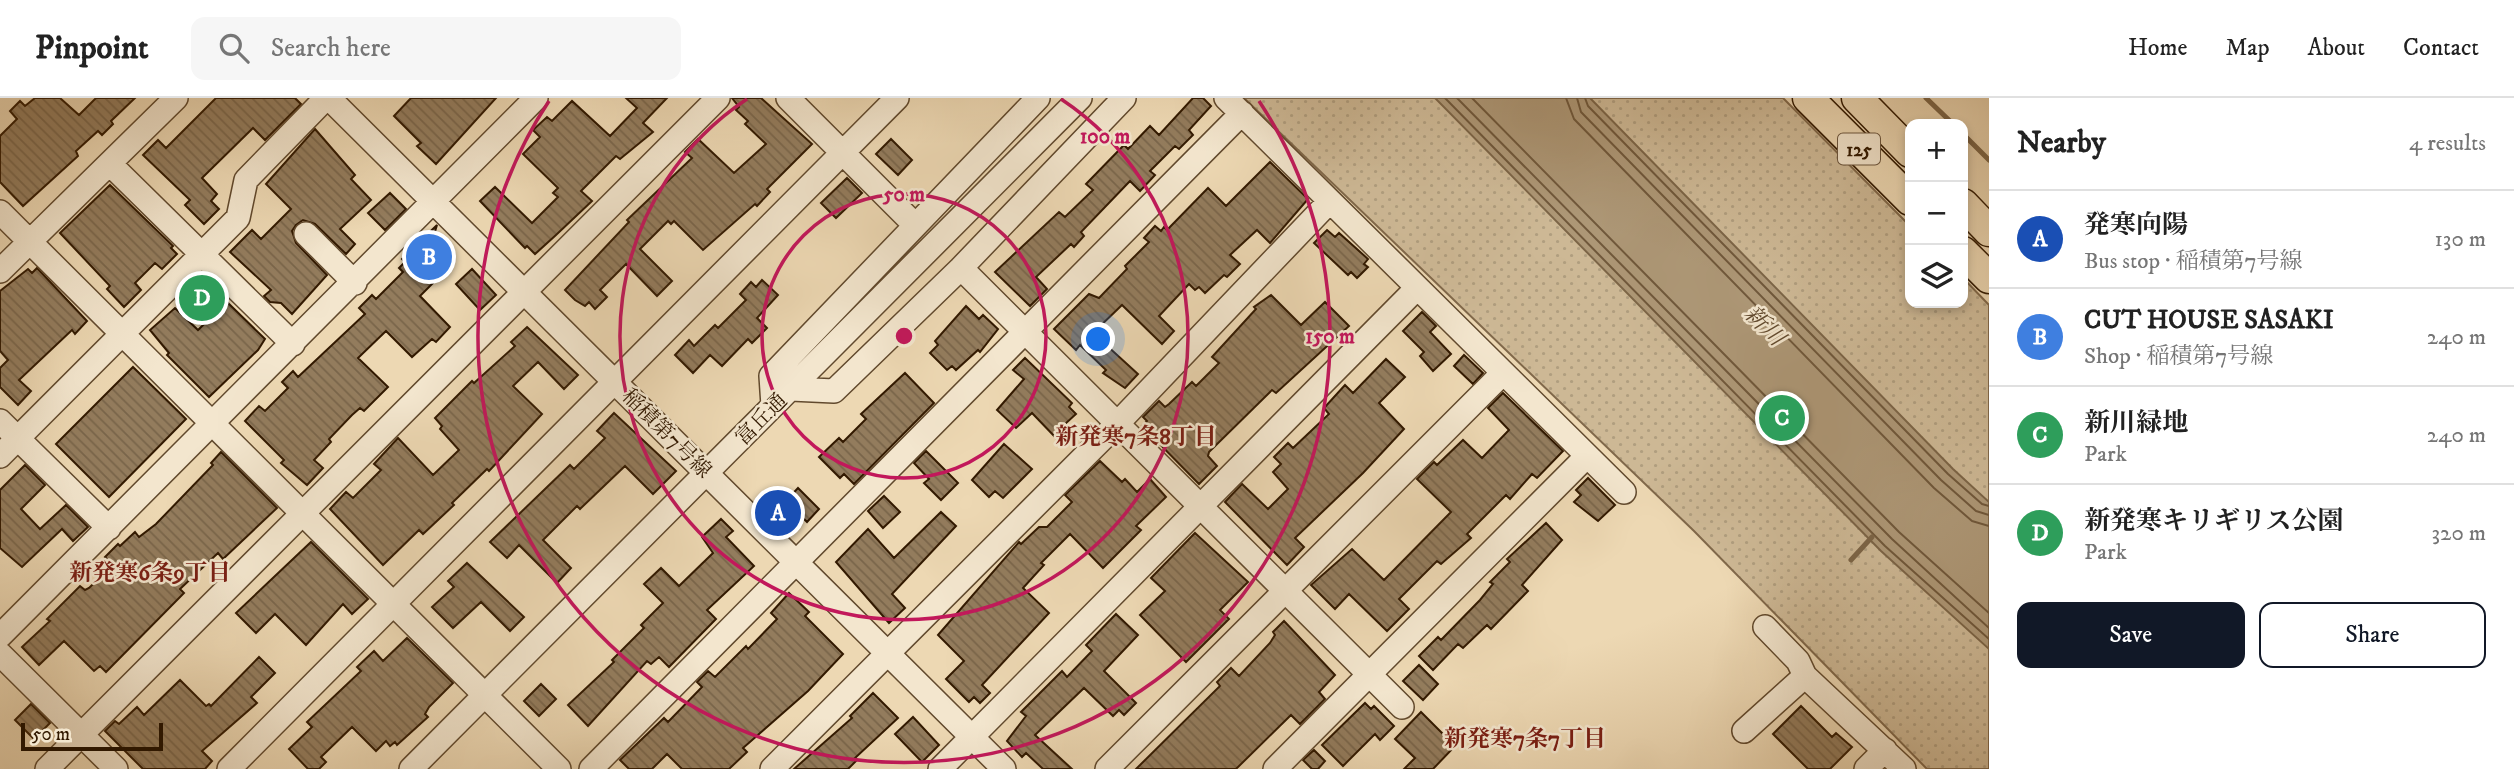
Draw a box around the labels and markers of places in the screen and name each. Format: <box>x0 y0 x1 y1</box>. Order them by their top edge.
pin: B <box>406 231 452 283</box>
pin: D <box>179 272 225 324</box>
centre of rings <box>892 324 916 348</box>
pin: C <box>1759 392 1805 444</box>
pin: A <box>755 487 801 539</box>

